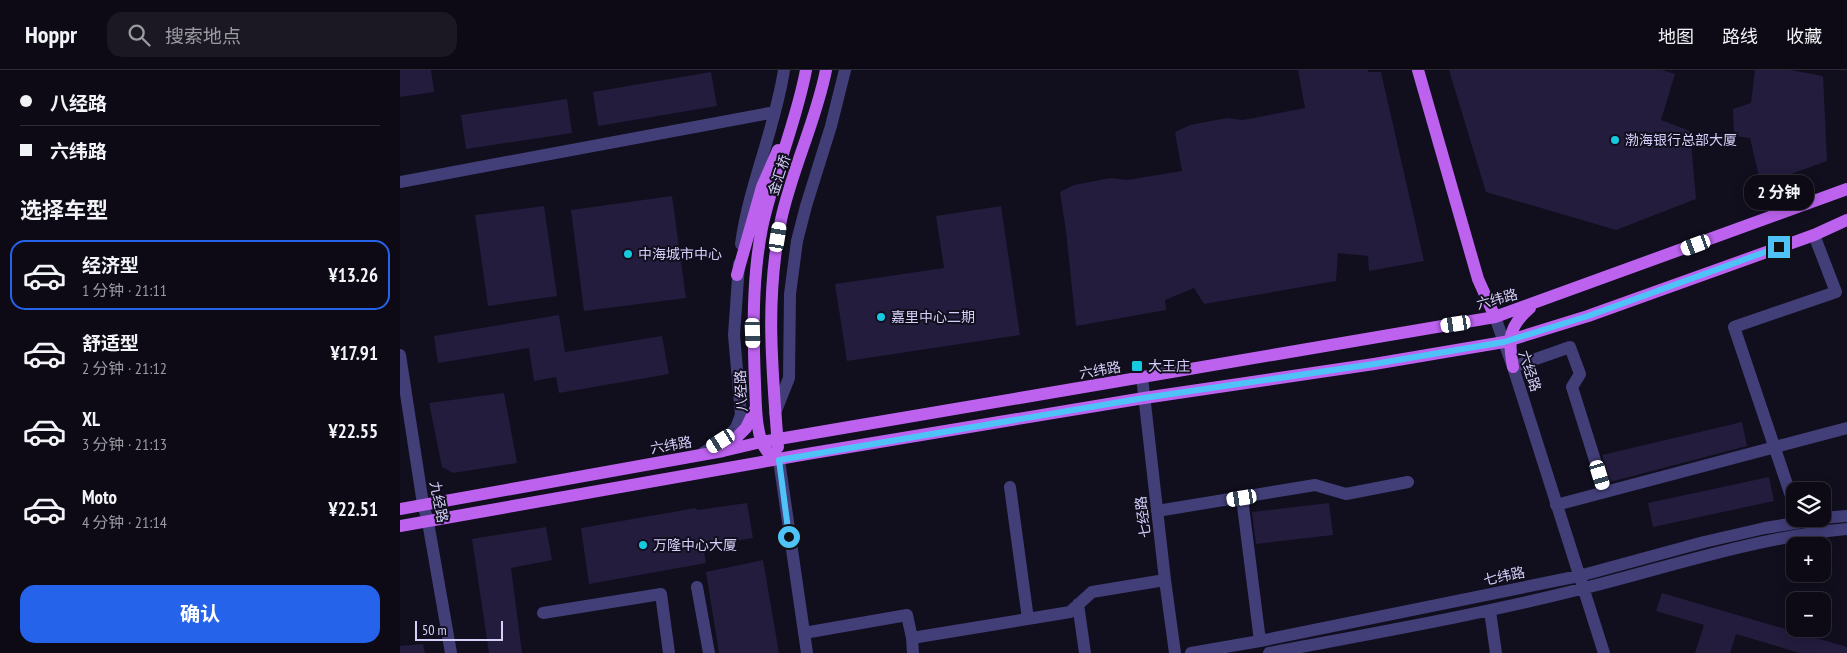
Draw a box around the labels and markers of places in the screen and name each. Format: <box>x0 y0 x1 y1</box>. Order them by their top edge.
place label: 渤海银行总部大厦 <box>1625 131 1737 149</box>
marker: 渤海银行总部大厦 <box>1609 134 1621 146</box>
place label: 中海城市中心 <box>638 245 722 263</box>
marker: 中海城市中心 <box>622 248 634 260</box>
place label: 嘉里中心二期 <box>891 308 975 326</box>
marker: 嘉里中心二期 <box>875 311 887 323</box>
place label: 大王庄 <box>1148 357 1190 375</box>
marker: 大王庄 <box>1130 359 1144 373</box>
place label: 万隆中心大厦 <box>653 536 737 554</box>
marker: 万隆中心大厦 <box>637 539 649 551</box>

